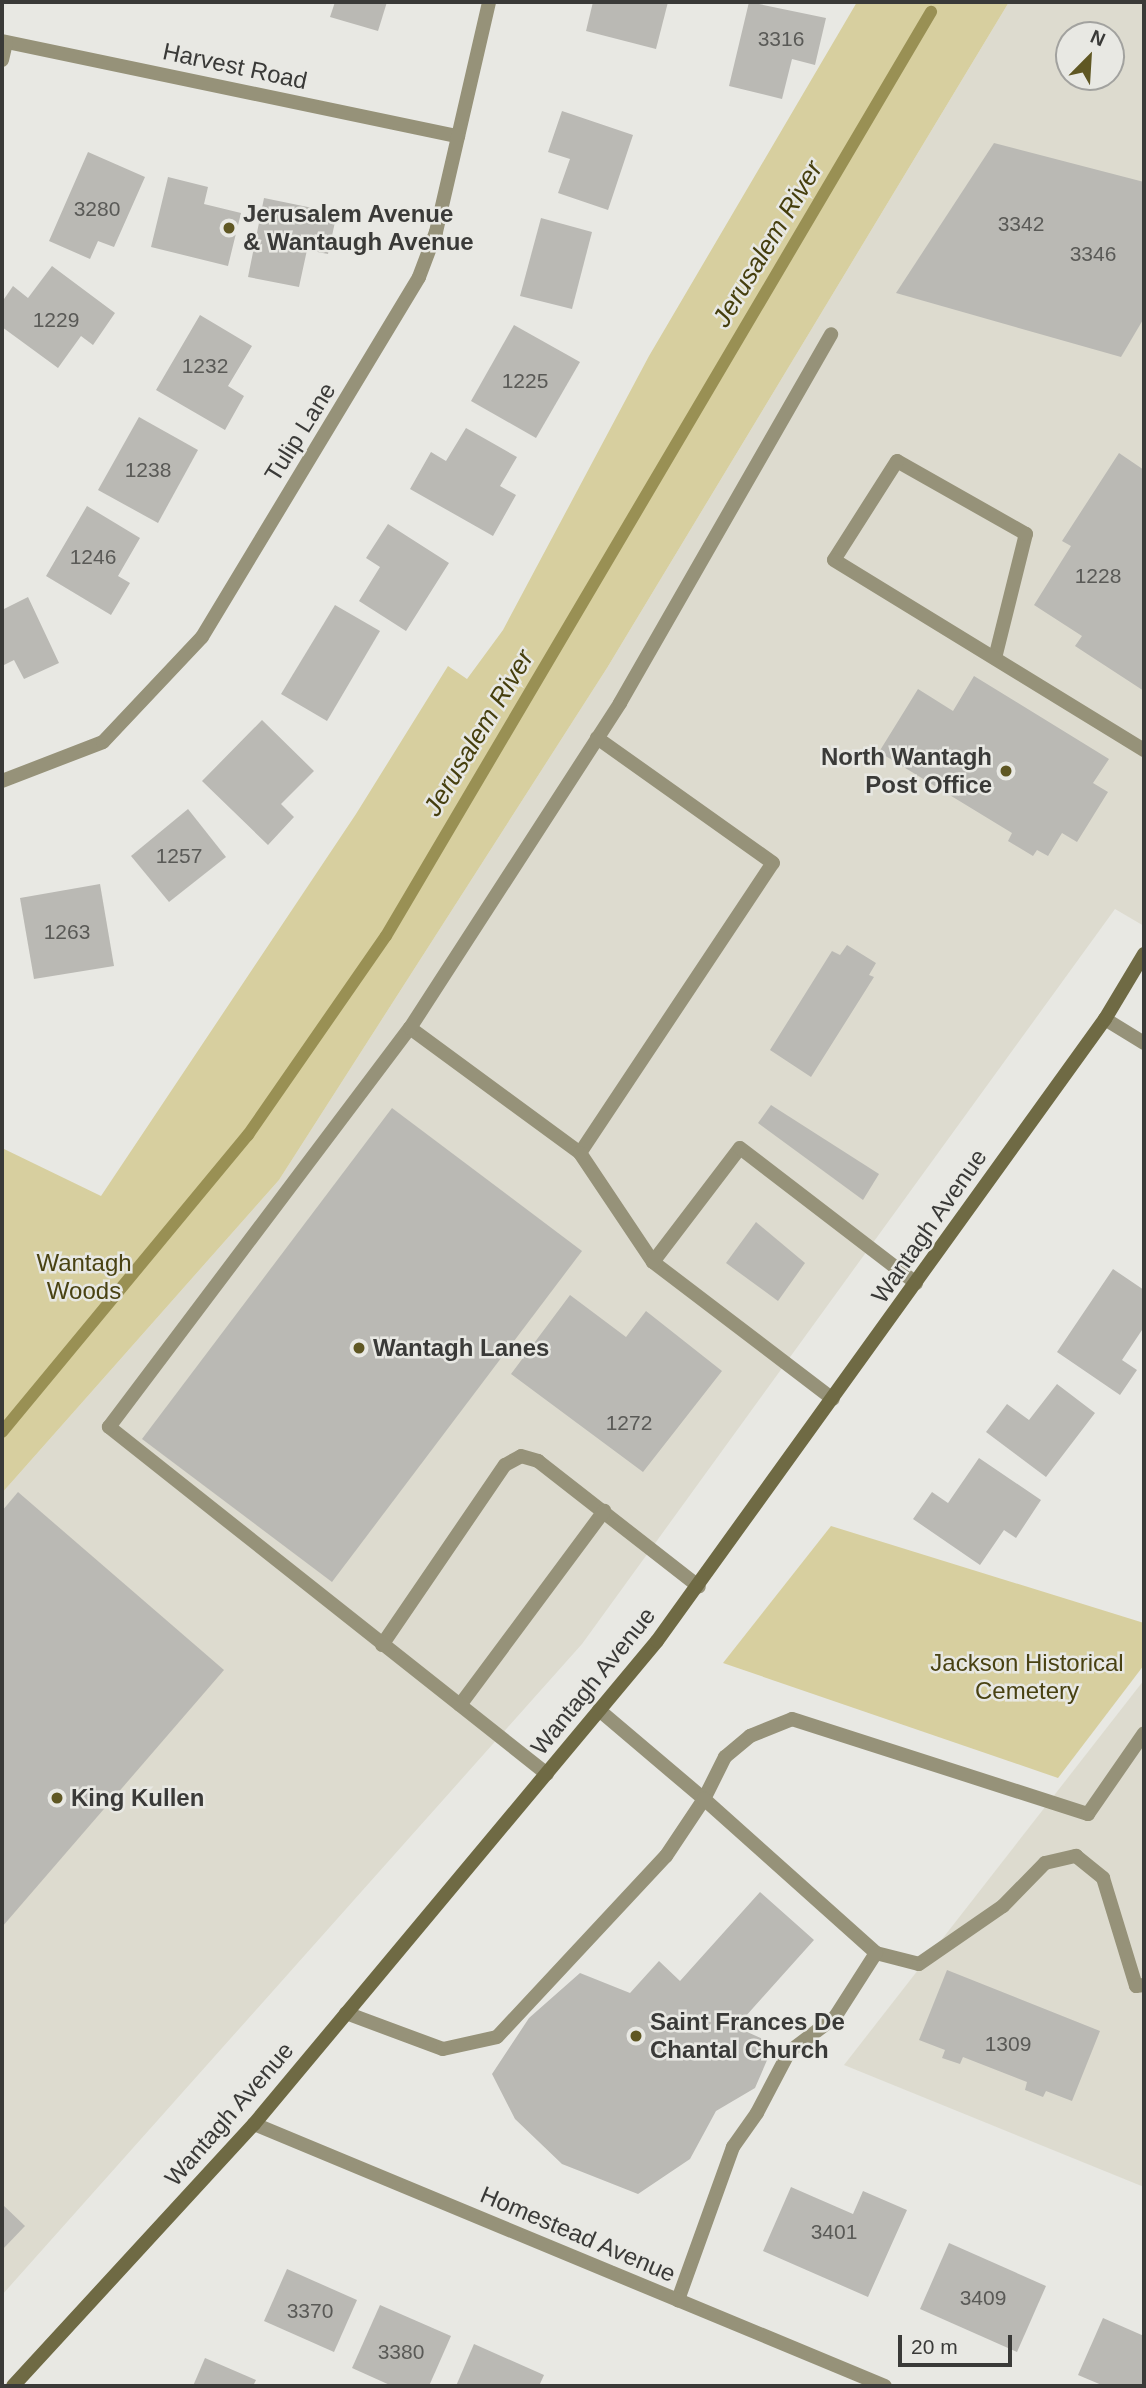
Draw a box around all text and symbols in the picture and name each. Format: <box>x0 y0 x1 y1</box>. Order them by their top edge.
north arrow <box>1055 21 1125 91</box>
house number: 3316 <box>758 26 804 52</box>
text: N <box>1087 26 1108 51</box>
street label: Harvest Road <box>160 37 310 95</box>
water label: Jerusalem River <box>706 155 830 333</box>
house number: 3280 <box>74 196 120 222</box>
place label: Jerusalem Avenue & Wantaugh Avenue <box>243 200 475 256</box>
house number: 3342 <box>998 211 1044 237</box>
marker: Jerusalem Avenue & Wantaugh Avenue <box>221 220 237 236</box>
house number: 3346 <box>1070 241 1116 267</box>
house number: 1229 <box>33 307 79 333</box>
house number: 1232 <box>182 353 228 379</box>
house number: 1225 <box>502 368 548 394</box>
street label: Tulip Lane <box>258 377 342 487</box>
house number: 1238 <box>125 457 171 483</box>
house number: 1246 <box>70 544 116 570</box>
house number: 1228 <box>1075 563 1121 589</box>
water label: Jerusalem River <box>417 644 541 822</box>
place label: North Wantagh Post Office <box>821 743 992 799</box>
marker: North Wantagh Post Office <box>998 763 1014 779</box>
house number: 1257 <box>156 843 202 869</box>
house number: 1263 <box>44 919 90 945</box>
street label: Wantagh Avenue <box>865 1143 993 1309</box>
park label: Wantagh Woods <box>36 1249 132 1305</box>
place label: Wantagh Lanes <box>373 1334 549 1362</box>
marker: Wantagh Lanes <box>351 1340 367 1356</box>
house number: 1272 <box>606 1410 652 1436</box>
street label: Wantagh Avenue <box>524 1601 662 1761</box>
park label: Jackson Historical Cemetery <box>930 1649 1124 1705</box>
place label: King Kullen <box>71 1784 204 1812</box>
marker: King Kullen <box>49 1790 65 1806</box>
place label: Saint Frances De Chantal Church <box>650 2008 845 2064</box>
marker: Saint Frances De Chantal Church <box>628 2028 644 2044</box>
house number: 1309 <box>985 2031 1031 2057</box>
street label: Wantagh Avenue <box>158 2036 300 2192</box>
street label: Homestead Avenue <box>476 2180 680 2288</box>
house number: 3401 <box>811 2219 857 2245</box>
house number: 3409 <box>960 2285 1006 2311</box>
house number: 3370 <box>287 2298 333 2324</box>
scale bar <box>901 2322 1015 2366</box>
text: 20 m <box>911 2335 958 2358</box>
house number: 3380 <box>378 2339 424 2365</box>

